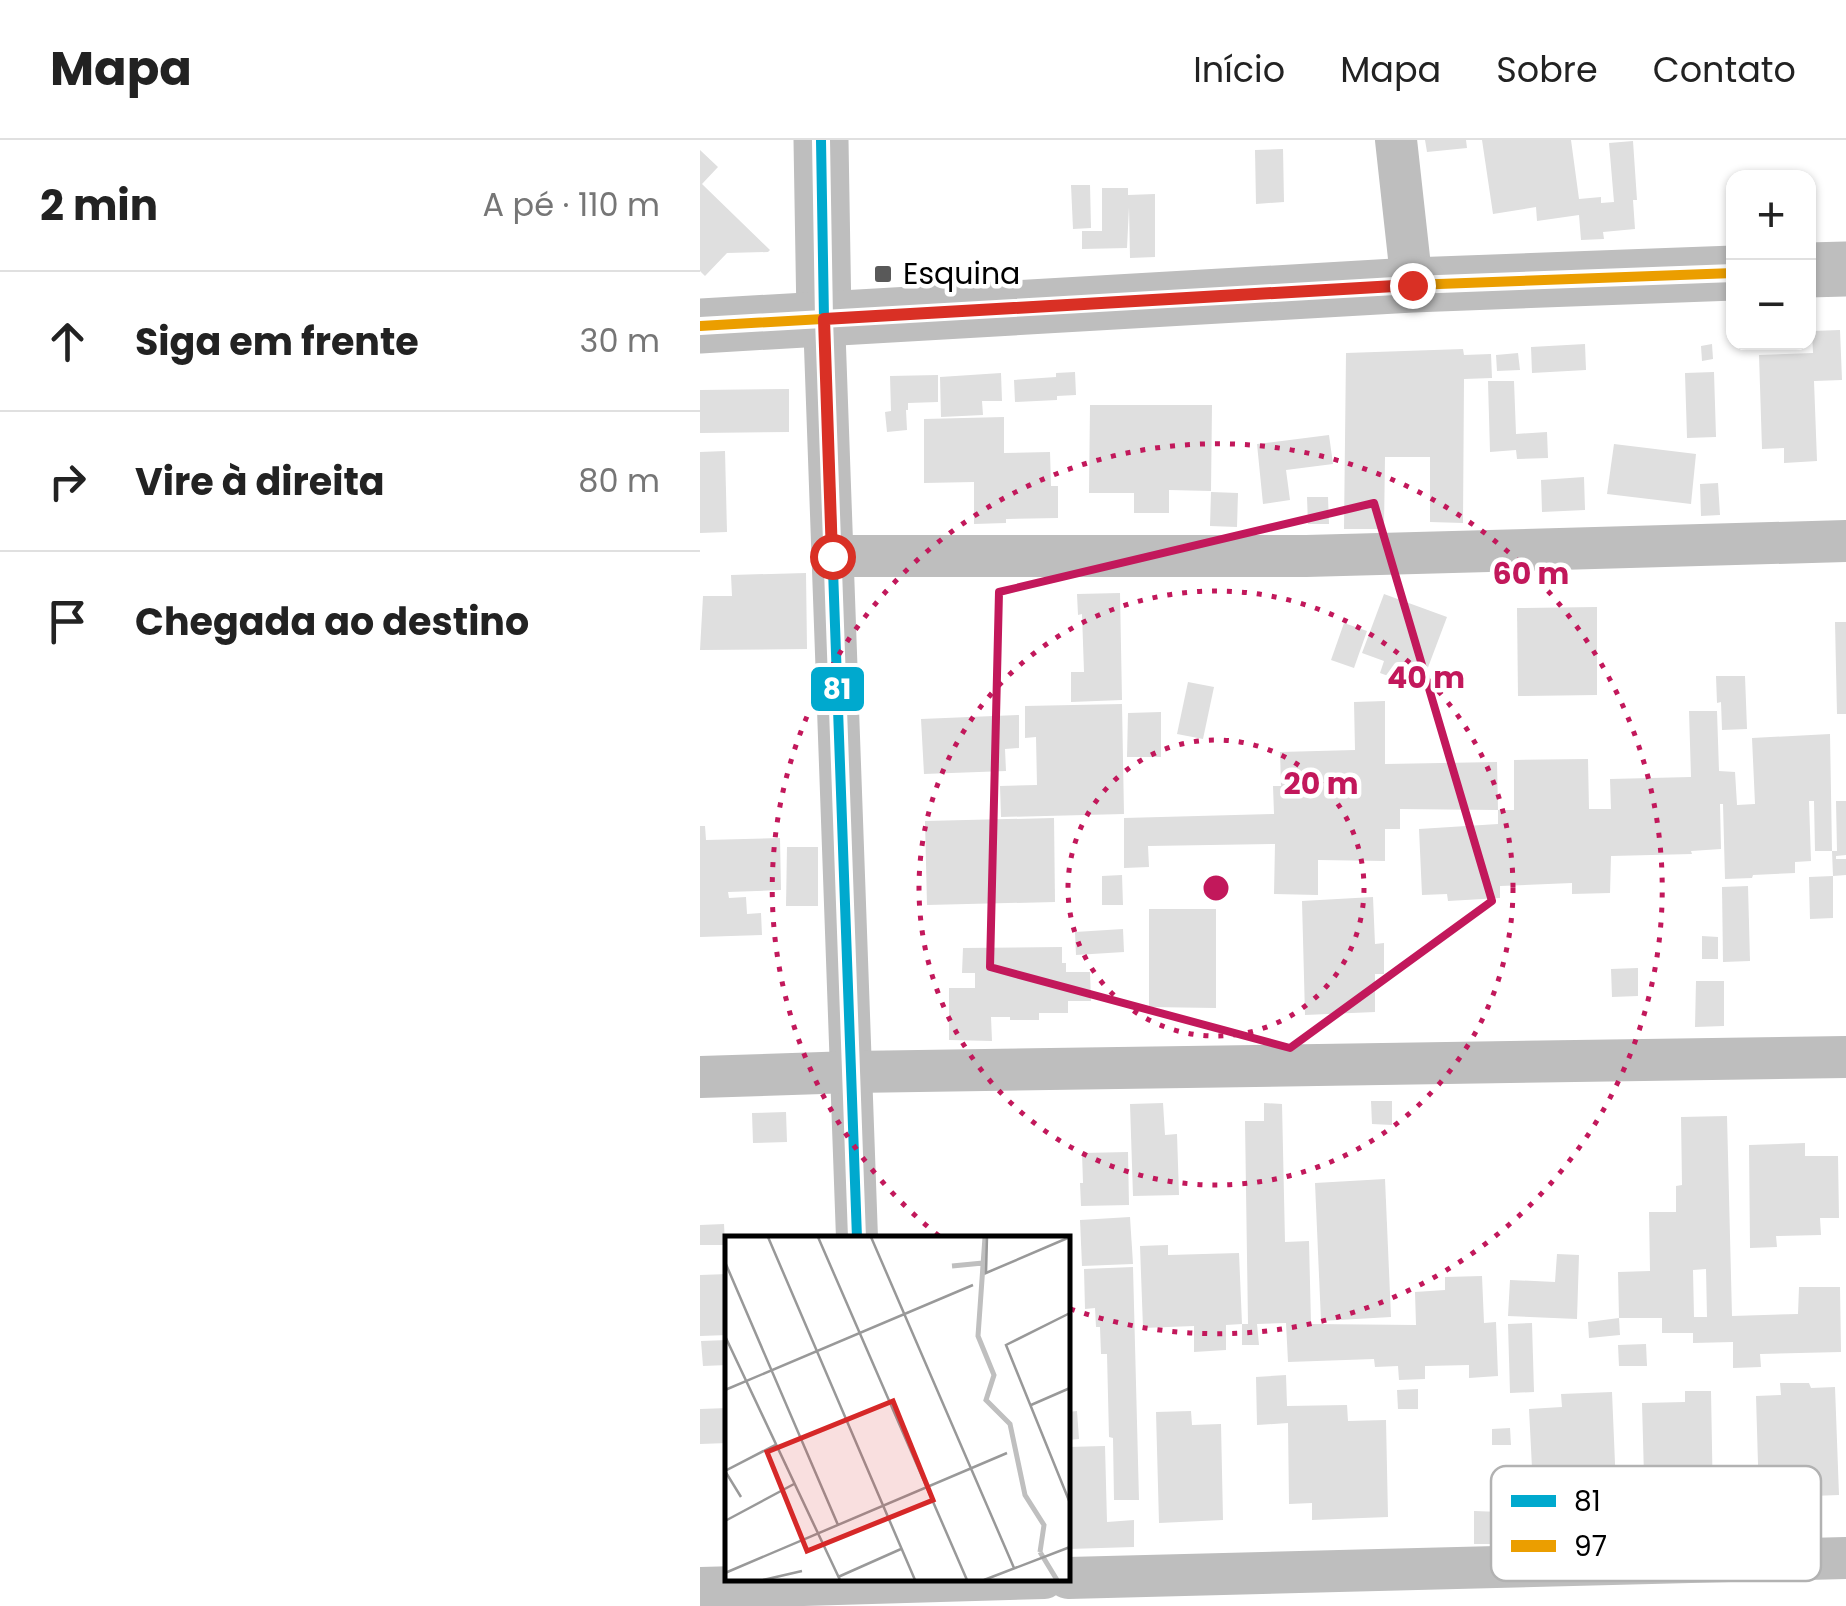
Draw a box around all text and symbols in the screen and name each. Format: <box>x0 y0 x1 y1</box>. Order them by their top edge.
text: Mapa <box>50 35 192 102</box>
text: Início <box>1193 45 1285 94</box>
text: Mapa <box>1340 45 1441 94</box>
text: Sobre <box>1496 45 1598 94</box>
text: Contato <box>1653 45 1796 94</box>
map controls <box>1726 170 1816 350</box>
button: + <box>1726 170 1816 260</box>
text: 2 min <box>40 176 158 235</box>
text: A pé · 110 m <box>482 182 660 227</box>
place label: Esquina <box>903 252 1020 295</box>
button: − <box>1726 260 1816 350</box>
marker: Esquina <box>872 263 894 285</box>
route end <box>1390 263 1436 309</box>
icon: ahead <box>40 314 95 369</box>
text: Siga em frente <box>135 315 419 368</box>
text: 30 m <box>580 318 660 363</box>
icon: right <box>40 454 95 509</box>
text: Vire à direita <box>135 455 385 508</box>
text: 80 m <box>578 458 660 503</box>
route start <box>810 534 856 580</box>
text: 60 m <box>1493 552 1569 595</box>
icon: arrive <box>40 594 95 649</box>
text: Chegada ao destino <box>135 595 529 648</box>
text: 40 m <box>1387 656 1465 699</box>
line badge: 81 <box>809 665 866 713</box>
text: 81 <box>823 670 851 709</box>
text: 20 m <box>1284 762 1358 805</box>
centre of rings <box>1198 870 1234 906</box>
inset map <box>725 1236 1070 1581</box>
legend <box>1491 1466 1821 1581</box>
text: 81 <box>1574 1482 1601 1521</box>
text: 97 <box>1574 1527 1607 1566</box>

